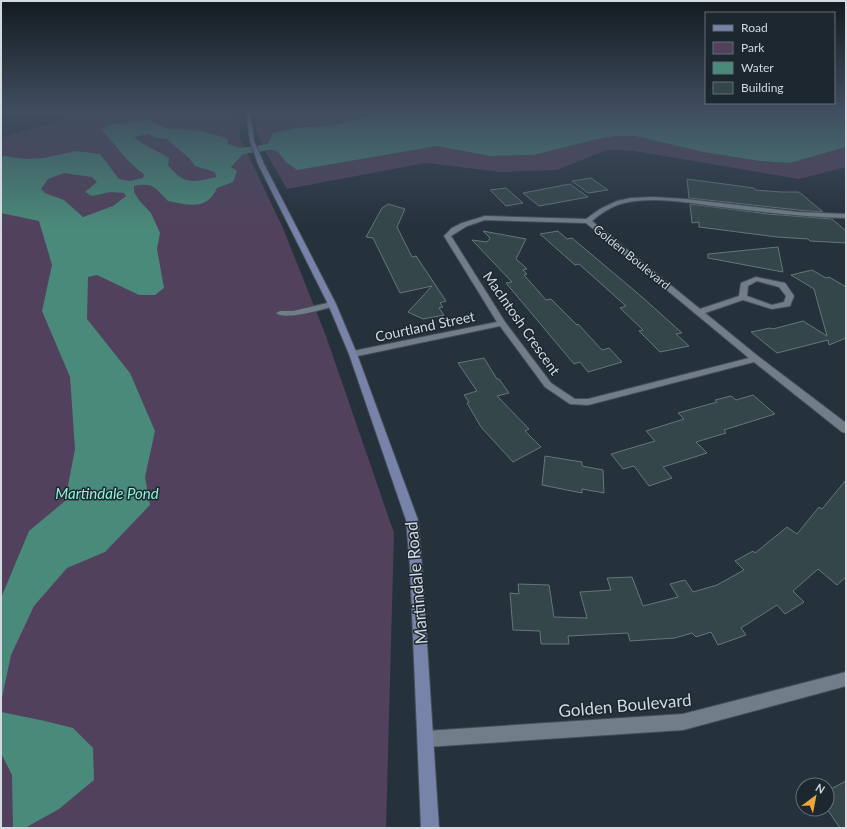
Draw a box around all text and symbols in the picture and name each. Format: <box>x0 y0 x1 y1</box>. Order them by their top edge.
legend <box>705 12 835 104</box>
text: Road <box>741 20 768 35</box>
text: Park <box>741 40 765 55</box>
text: Water <box>741 60 774 75</box>
text: Building <box>741 80 784 95</box>
street label: Golden Boulevard <box>591 222 673 292</box>
street label: MacIntosh Crescent <box>480 268 564 378</box>
street label: Courtland Street <box>374 307 476 345</box>
water label: Martindale Pond <box>55 484 159 502</box>
street label: Martindale Road <box>400 521 432 645</box>
street label: Golden Boulevard <box>558 689 692 721</box>
north arrow <box>795 777 835 817</box>
text: N <box>814 780 828 796</box>

